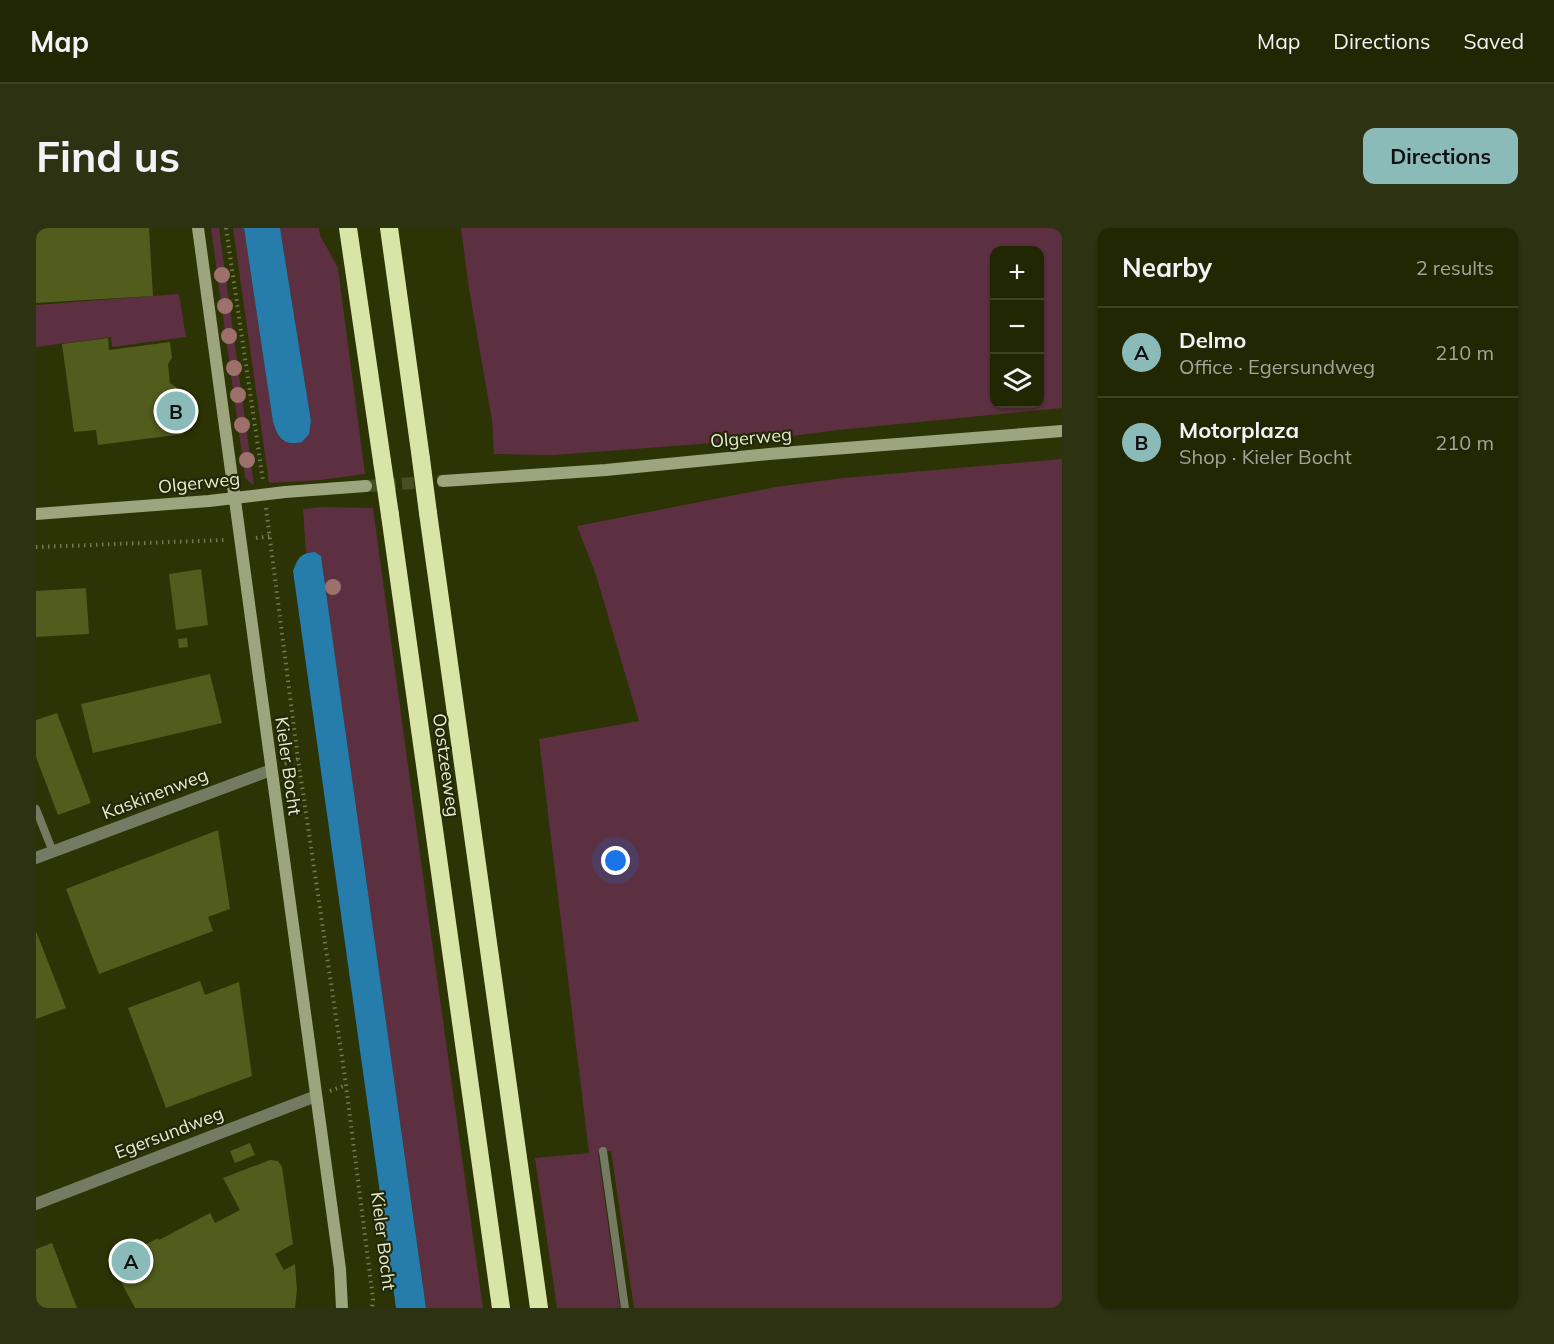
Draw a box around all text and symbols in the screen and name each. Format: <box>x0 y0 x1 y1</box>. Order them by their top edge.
text: Map <box>30 24 89 59</box>
text: Map <box>1257 28 1300 54</box>
text: Directions <box>1333 28 1430 54</box>
text: Saved <box>1463 28 1524 54</box>
button: Directions <box>1363 128 1518 184</box>
text: Find us <box>36 130 180 183</box>
map controls <box>990 246 1044 408</box>
button: + <box>990 246 1044 300</box>
text: Nearby <box>1122 251 1212 284</box>
text: 2 results <box>1416 255 1494 280</box>
button: − <box>990 300 1044 354</box>
text: Delmo <box>1179 326 1246 354</box>
text: A <box>1134 340 1149 365</box>
text: 210 m <box>1435 340 1494 365</box>
button: layers <box>990 354 1044 408</box>
text: Office · Egersundweg <box>1179 354 1375 379</box>
pin: B <box>156 388 196 434</box>
text: Motorplaza <box>1179 416 1299 444</box>
street label: Olgerweg <box>709 422 793 453</box>
text: B <box>1135 430 1148 455</box>
text: 210 m <box>1435 430 1494 455</box>
text: Shop · Kieler Bocht <box>1179 444 1352 469</box>
street label: Olgerweg <box>157 467 241 498</box>
street label: Oostzeeweg <box>428 712 465 818</box>
street label: Kieler Bocht <box>270 715 307 817</box>
street label: Kaskinenweg <box>99 763 211 824</box>
your location <box>601 846 630 875</box>
street label: Egersundweg <box>111 1101 226 1164</box>
street label: Kieler Bocht <box>366 1190 401 1292</box>
pin: A <box>112 1238 151 1284</box>

